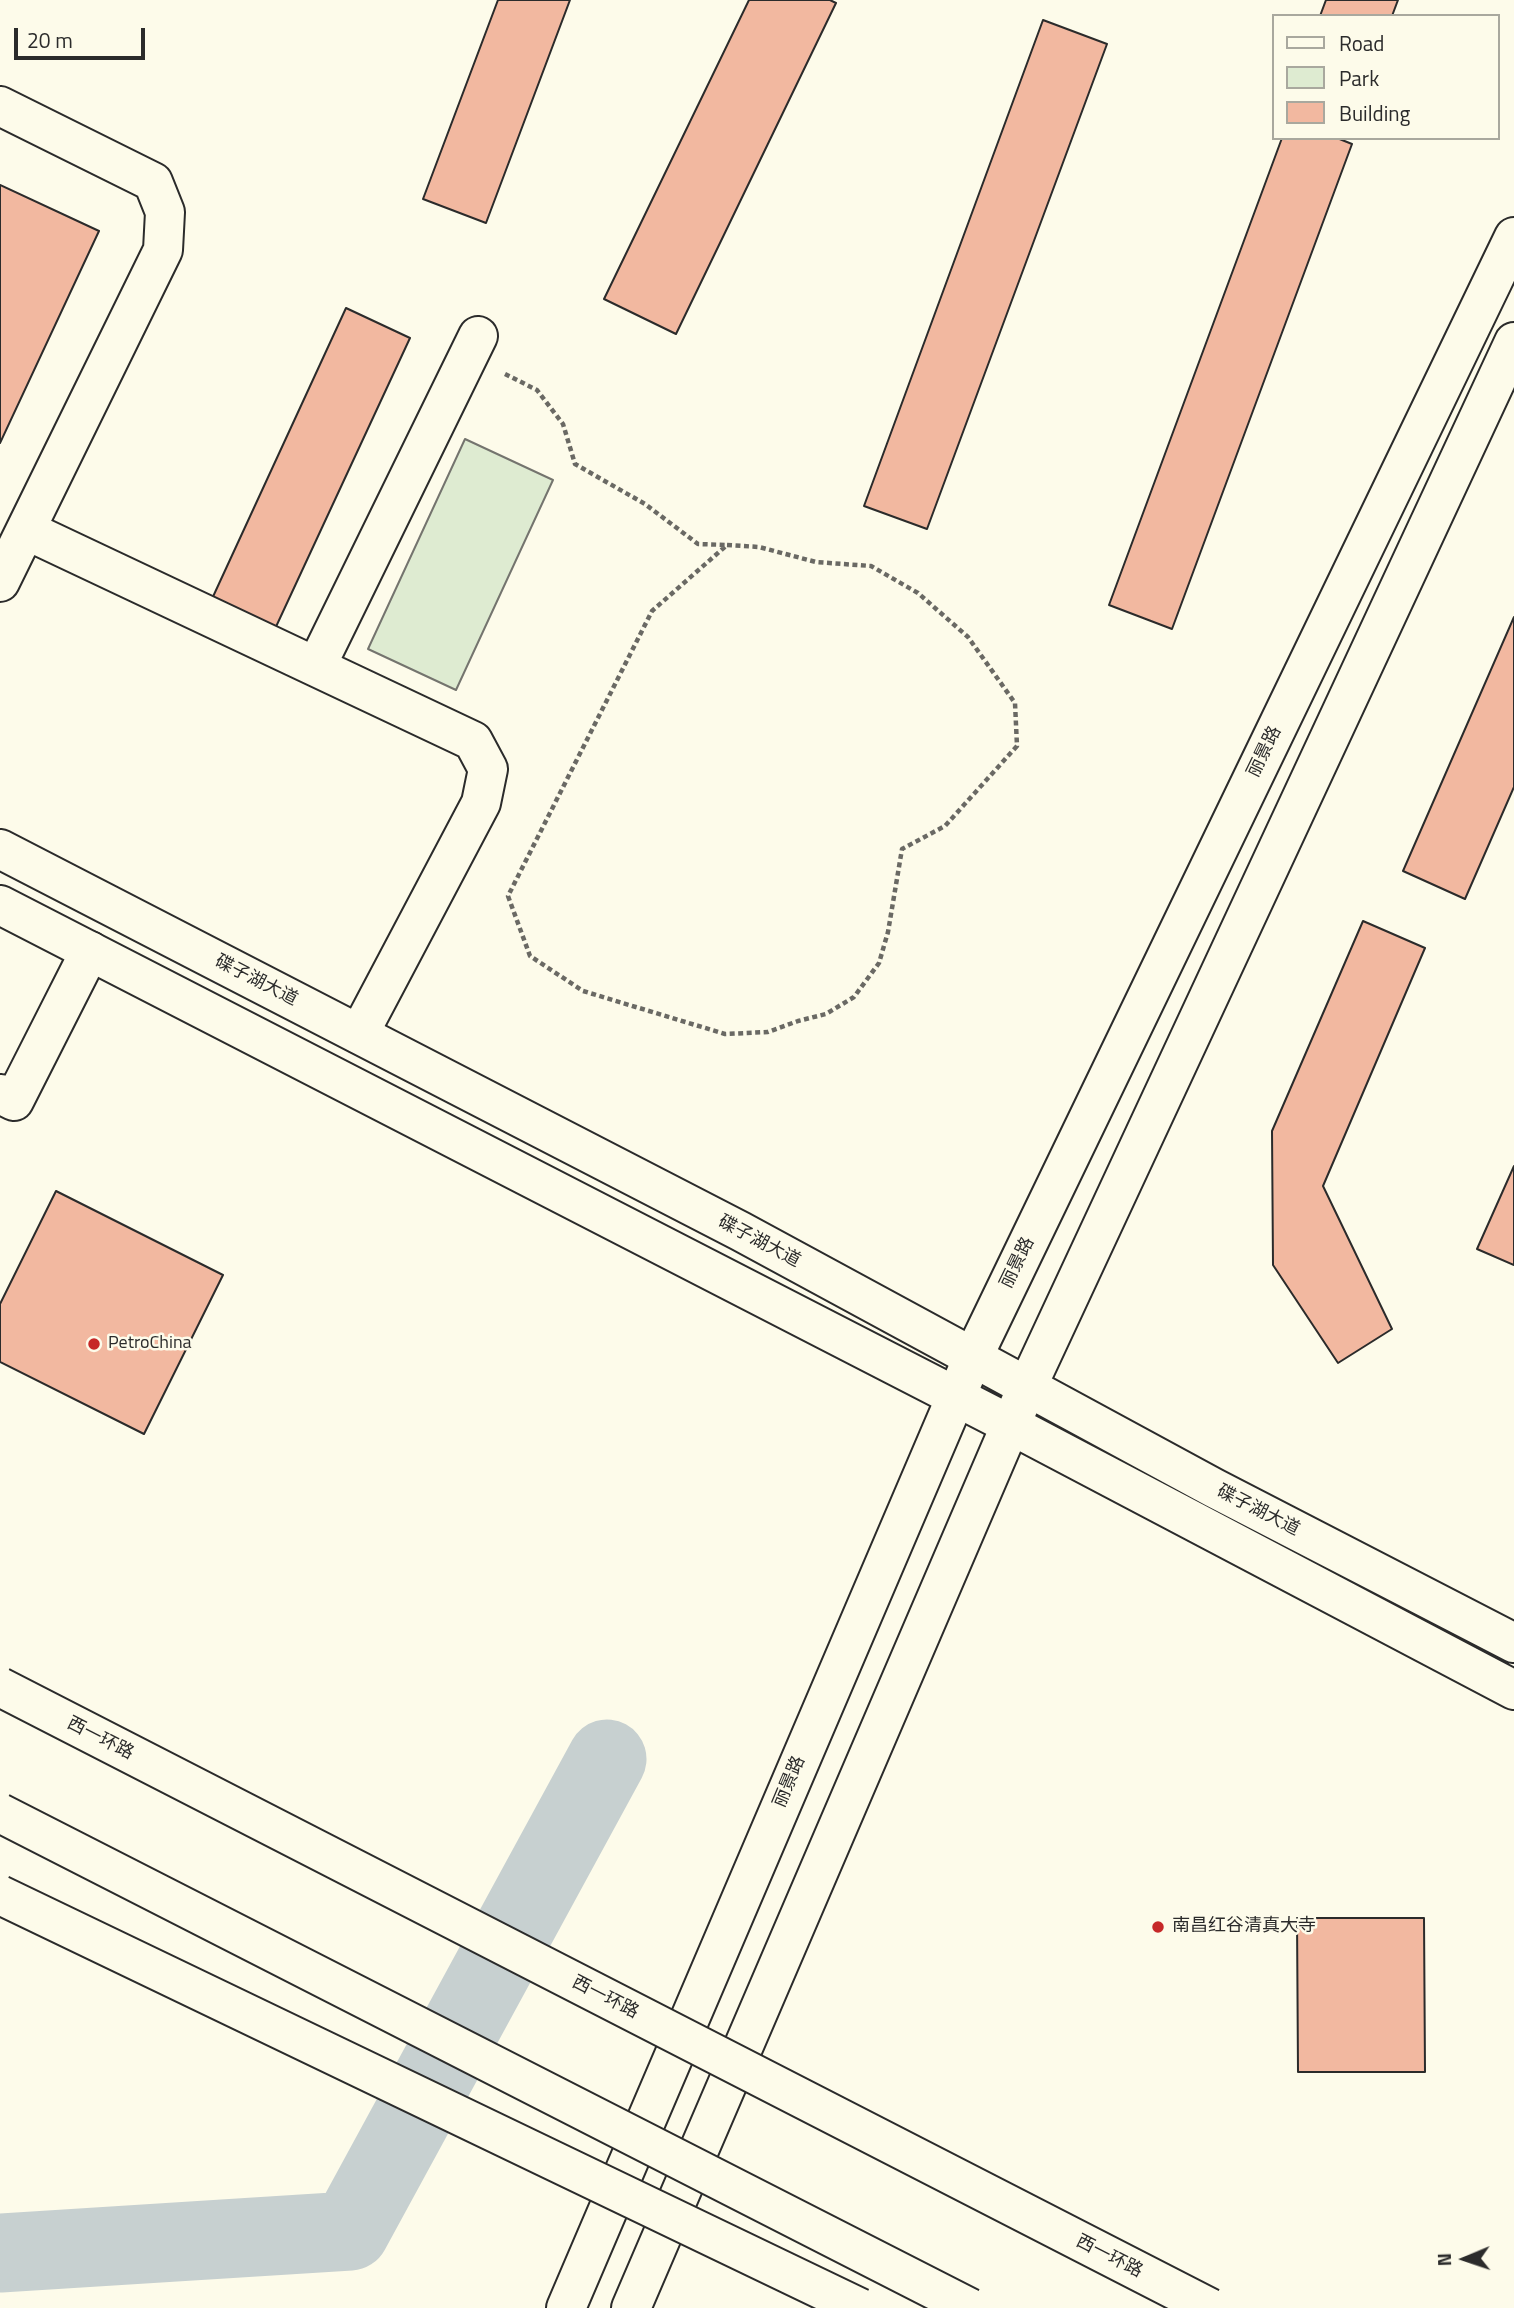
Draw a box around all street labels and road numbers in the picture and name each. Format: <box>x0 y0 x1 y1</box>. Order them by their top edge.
street label: 丽景路 <box>1243 723 1287 781</box>
street label: 碟子湖大道 <box>211 951 301 1011</box>
street label: 碟子湖大道 <box>714 1211 804 1273</box>
street label: 丽景路 <box>996 1234 1040 1292</box>
street label: 碟子湖大道 <box>1213 1481 1303 1541</box>
street label: 西一环路 <box>63 1713 137 1765</box>
street label: 丽景路 <box>770 1753 810 1811</box>
street label: 西一环路 <box>568 1972 642 2024</box>
street label: 西一环路 <box>1072 2231 1146 2283</box>

